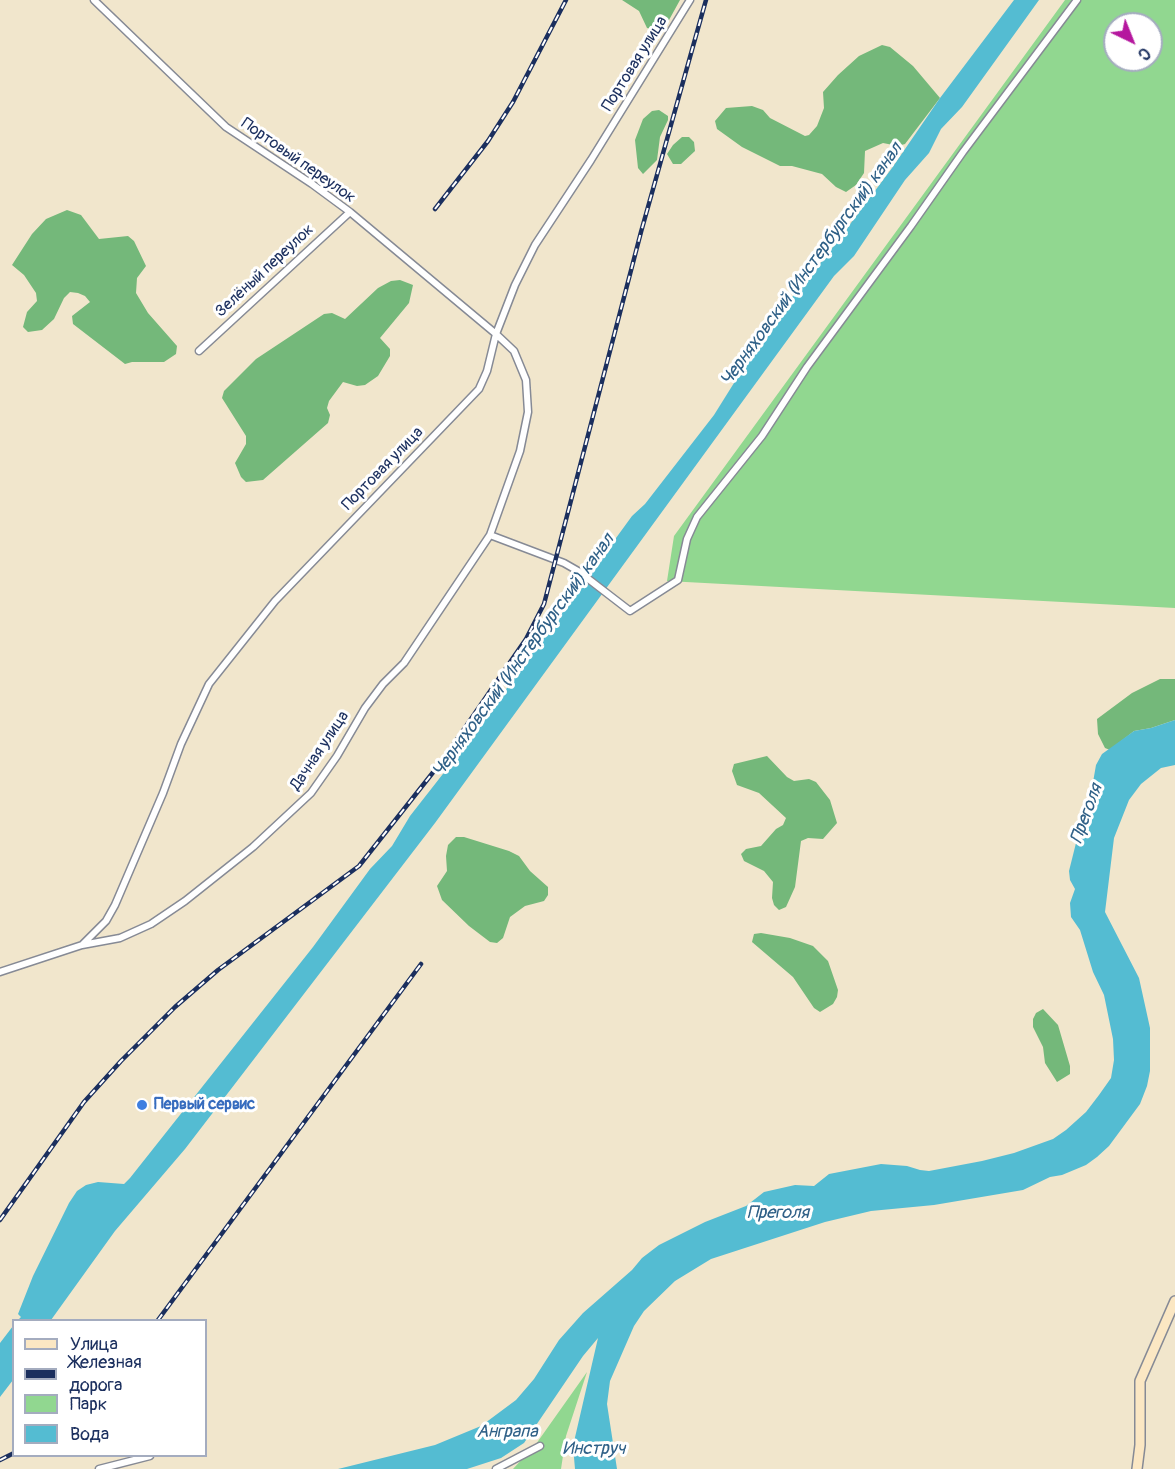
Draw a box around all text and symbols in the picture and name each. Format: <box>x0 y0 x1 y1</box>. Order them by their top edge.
north arrow <box>1103 12 1163 72</box>
street label: Портовая улица <box>598 13 672 115</box>
text: С <box>1133 43 1154 64</box>
street label: Портовый переулок <box>237 114 359 208</box>
water label: Черняховский (Инстербургский) канал <box>716 139 908 391</box>
street label: Зелёный переулок <box>212 220 318 322</box>
street label: Портовая улица <box>338 423 428 515</box>
water label: Черняховский (Инстербургский) канал <box>428 530 620 782</box>
street label: Дачная улица <box>286 708 354 794</box>
water label: Преголя <box>1066 781 1108 847</box>
place label: Первый сервис <box>154 1095 255 1115</box>
marker: Первый сервис <box>135 1098 149 1112</box>
water label: Преголя <box>747 1202 809 1224</box>
legend <box>12 1319 207 1457</box>
text: Улица <box>70 1333 118 1356</box>
text: Железная дорога <box>69 1351 142 1397</box>
text: Парк <box>70 1393 107 1416</box>
water label: Анграпа <box>476 1421 538 1443</box>
text: Вода <box>70 1423 109 1446</box>
water label: Инструч <box>563 1438 625 1460</box>

